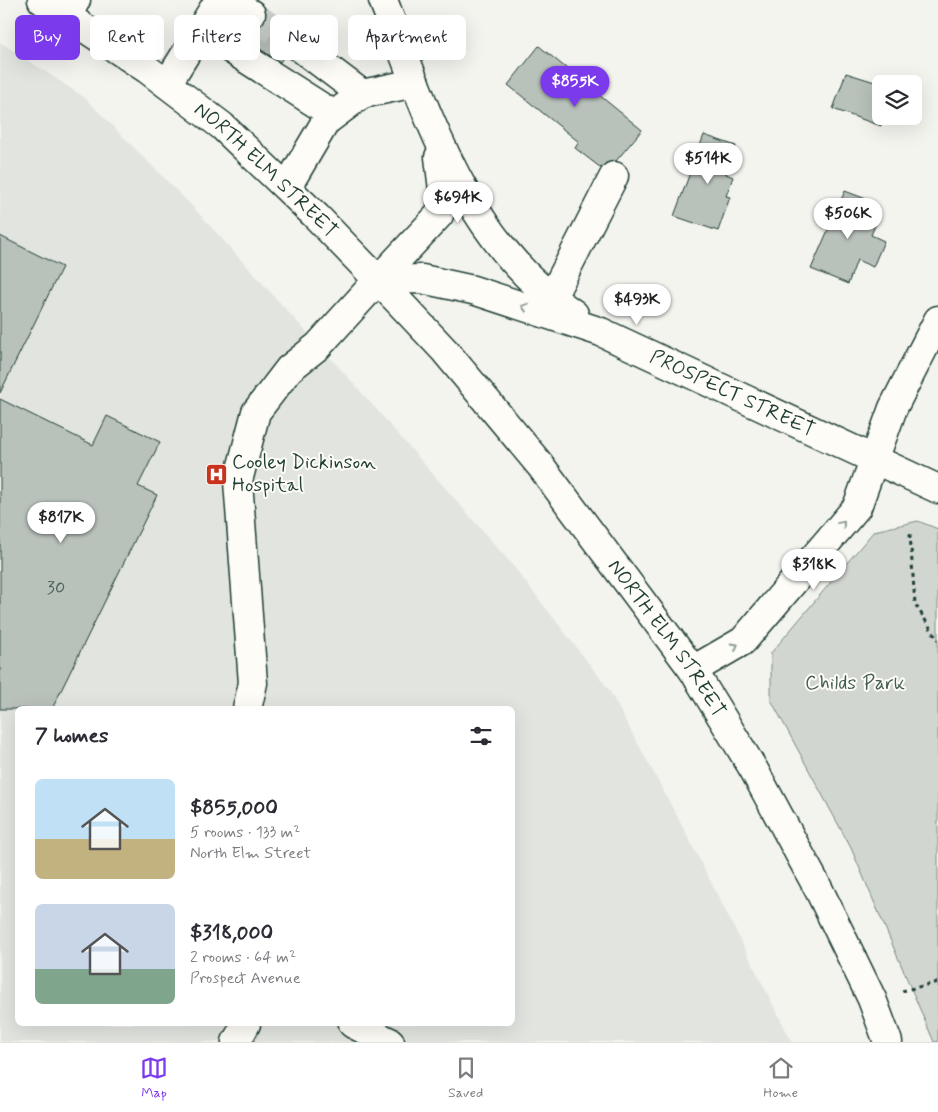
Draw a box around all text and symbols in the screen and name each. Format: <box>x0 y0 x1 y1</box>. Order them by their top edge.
chip: Buy <box>15 15 80 60</box>
chip: Rent <box>90 15 164 60</box>
chip: Filters <box>174 15 260 60</box>
chip: New <box>270 15 338 60</box>
chip: Apartment <box>348 15 466 60</box>
pin: $855K <box>540 66 610 108</box>
text: $855K <box>551 71 599 92</box>
map controls <box>872 75 922 125</box>
button: layers <box>872 75 922 125</box>
street label: NORTH ELM STREET <box>189 96 344 244</box>
pin: $514K <box>673 142 743 185</box>
text: $514K <box>685 148 731 169</box>
pin: $694K <box>423 182 493 224</box>
text: $694K <box>434 187 482 208</box>
pin: $506K <box>813 198 883 240</box>
text: $506K <box>825 203 872 224</box>
pin: $493K <box>602 284 672 326</box>
text: $493K <box>614 289 660 310</box>
one-way arrow <box>521 302 530 312</box>
street label: PROSPECT STREET <box>646 343 819 443</box>
place label: Cooley Dickinson Hospital <box>232 449 376 499</box>
hospital icon: Cooley Dickinson Hospital <box>204 462 228 486</box>
pin: $817K <box>26 502 96 544</box>
text: $817K <box>38 507 84 528</box>
one-way arrow <box>837 521 845 530</box>
pin: $318K <box>779 548 849 591</box>
street label: NORTH ELM STREET <box>602 554 732 722</box>
text: $318K <box>792 554 836 575</box>
house number: 30 <box>47 576 65 600</box>
one-way arrow <box>730 642 739 652</box>
park label: Childs Park <box>805 670 905 697</box>
text: 7 homes <box>35 722 108 750</box>
icon: filters <box>467 722 495 750</box>
text: $855,000 <box>190 794 278 822</box>
icon: home <box>75 799 135 859</box>
text: 5 rooms · 133 m² <box>190 822 300 843</box>
text: North Elm Street <box>190 843 311 864</box>
text: $318,000 <box>190 919 273 947</box>
icon: home <box>75 924 135 984</box>
text: 2 rooms · 64 m² <box>190 947 296 968</box>
text: Prospect Avenue <box>190 968 301 989</box>
tab: Map <box>140 1054 168 1102</box>
tab: Saved <box>448 1054 483 1102</box>
tab: Home <box>763 1054 798 1102</box>

